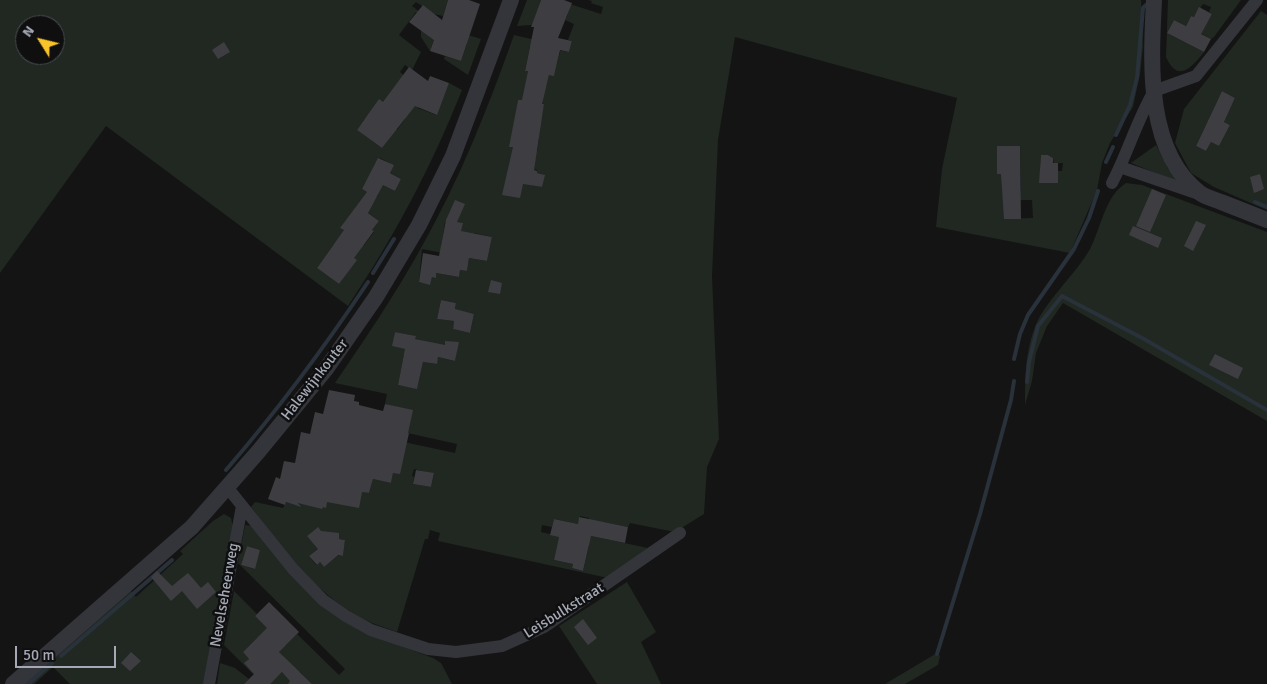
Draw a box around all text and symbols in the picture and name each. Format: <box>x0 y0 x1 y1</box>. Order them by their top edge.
north arrow <box>15 15 65 65</box>
text: N <box>19 23 38 40</box>
street label: Halewijnkouter <box>278 336 352 424</box>
street label: Nevelseheerweg <box>207 542 243 648</box>
street label: Leisbulkstraat <box>521 579 607 643</box>
scale bar <box>18 636 119 668</box>
text: 50 m <box>23 646 54 664</box>

